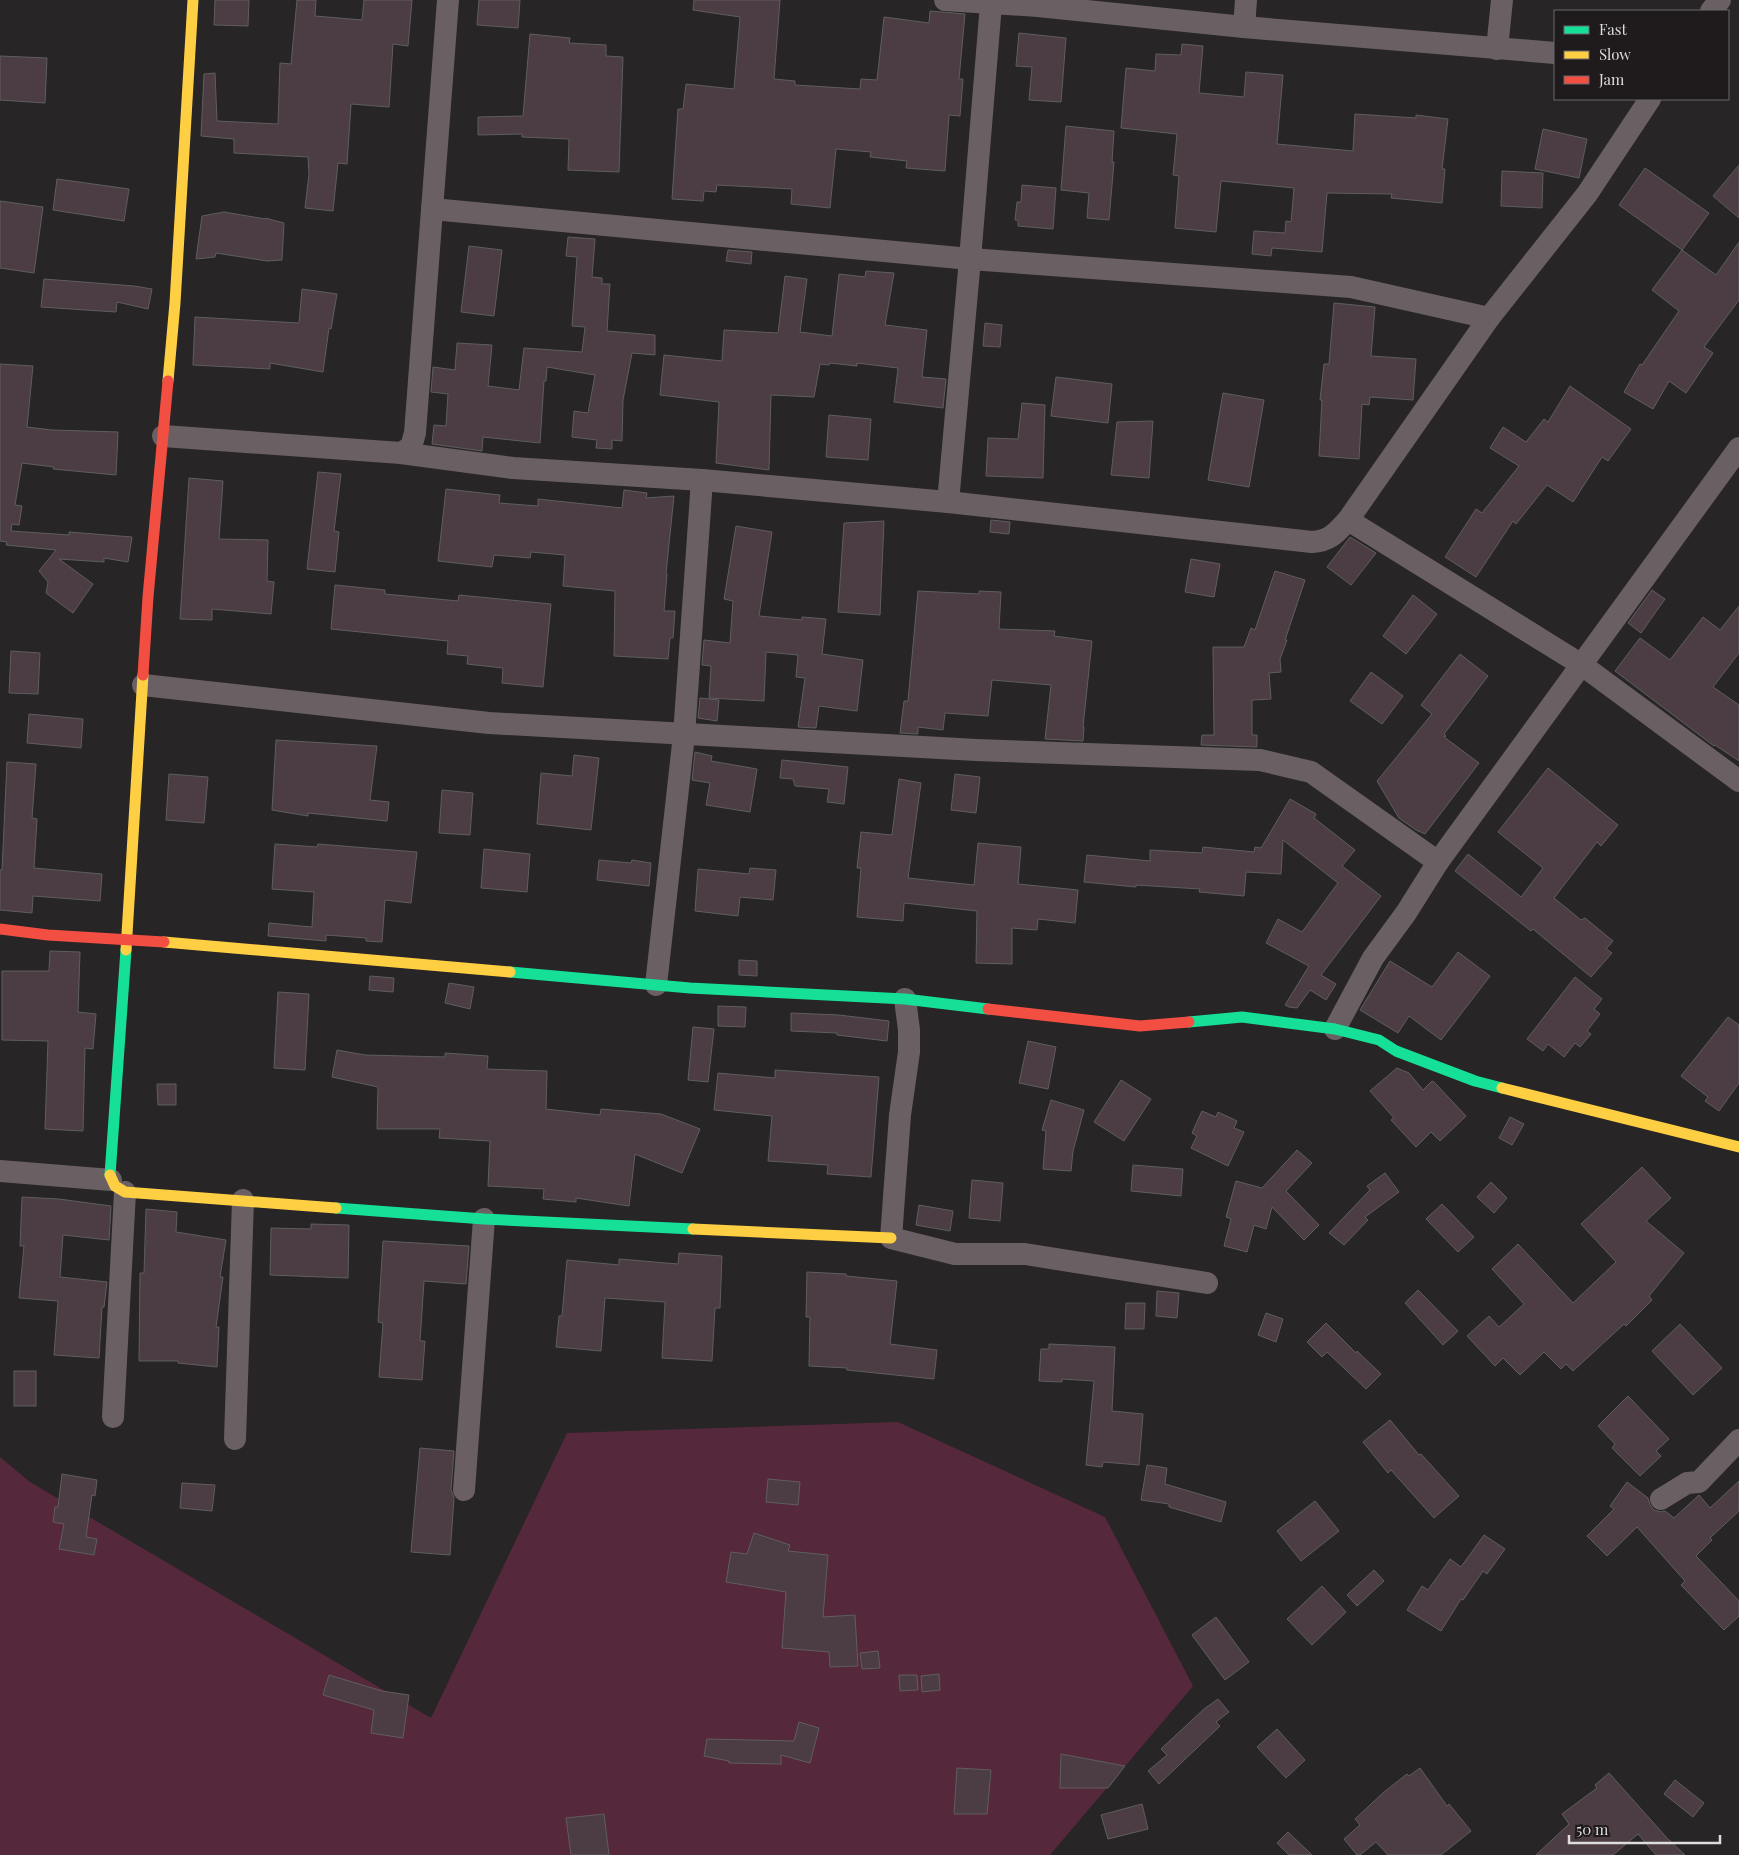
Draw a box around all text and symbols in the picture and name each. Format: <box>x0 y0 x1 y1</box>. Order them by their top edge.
legend <box>1554 10 1729 100</box>
text: Fast <box>1599 19 1628 39</box>
text: Slow <box>1599 44 1631 64</box>
text: Jam <box>1598 69 1625 89</box>
scale bar <box>1569 1812 1720 1844</box>
text: 50 m <box>1576 1819 1609 1839</box>

